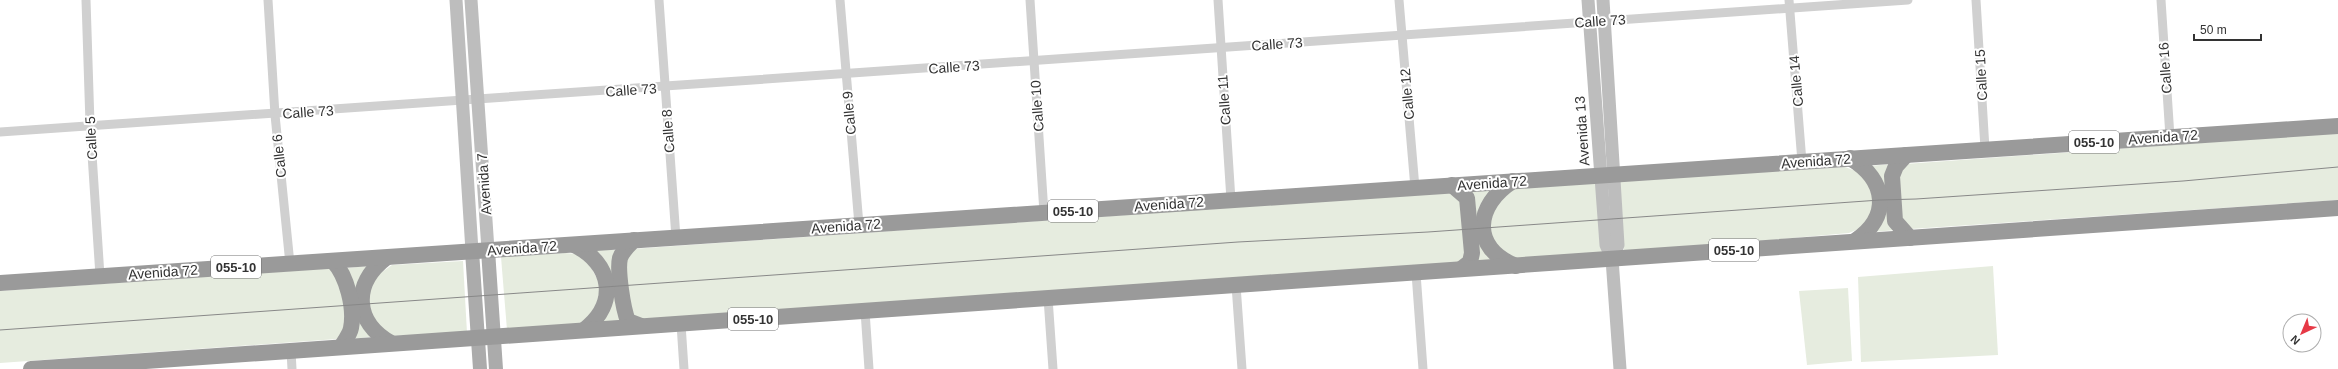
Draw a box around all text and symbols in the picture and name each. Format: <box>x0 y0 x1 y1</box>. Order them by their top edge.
street label: Calle 73 <box>1574 11 1626 31</box>
scale bar <box>2194 16 2261 42</box>
text: 50 m <box>2200 23 2227 37</box>
street label: Calle 73 <box>1251 34 1303 54</box>
street label: Calle 16 <box>2155 42 2175 94</box>
street label: Calle 15 <box>1972 49 1990 101</box>
street label: Calle 14 <box>1786 55 1806 107</box>
street label: Calle 73 <box>928 57 980 77</box>
street label: Calle 12 <box>1397 68 1417 120</box>
street label: Calle 11 <box>1214 74 1234 126</box>
street label: Calle 73 <box>605 80 657 100</box>
street label: Calle 10 <box>1027 80 1047 132</box>
street label: Calle 9 <box>839 90 859 135</box>
street label: Avenida 13 <box>1572 95 1592 166</box>
street label: Calle 73 <box>282 102 334 122</box>
street label: Calle 8 <box>658 108 678 153</box>
street label: Calle 5 <box>82 116 100 160</box>
street label: Avenida 72 <box>2128 127 2199 147</box>
road number: 055-10 <box>2069 131 2119 153</box>
street label: Calle 6 <box>269 133 289 179</box>
street label: Avenida 72 <box>1781 151 1852 171</box>
street label: Avenida 7 <box>474 152 494 215</box>
street label: Avenida 72 <box>1457 173 1528 193</box>
street label: Avenida 72 <box>1134 194 1205 214</box>
road number: 055-10 <box>1048 200 1098 222</box>
street label: Avenida 72 <box>811 216 882 236</box>
street label: Avenida 72 <box>487 238 558 258</box>
road number: 055-10 <box>1709 239 1759 261</box>
road number: 055-10 <box>211 256 261 278</box>
street label: Avenida 72 <box>128 262 199 282</box>
road number: 055-10 <box>728 308 778 330</box>
north arrow <box>2282 313 2322 353</box>
text: N <box>2288 333 2302 347</box>

